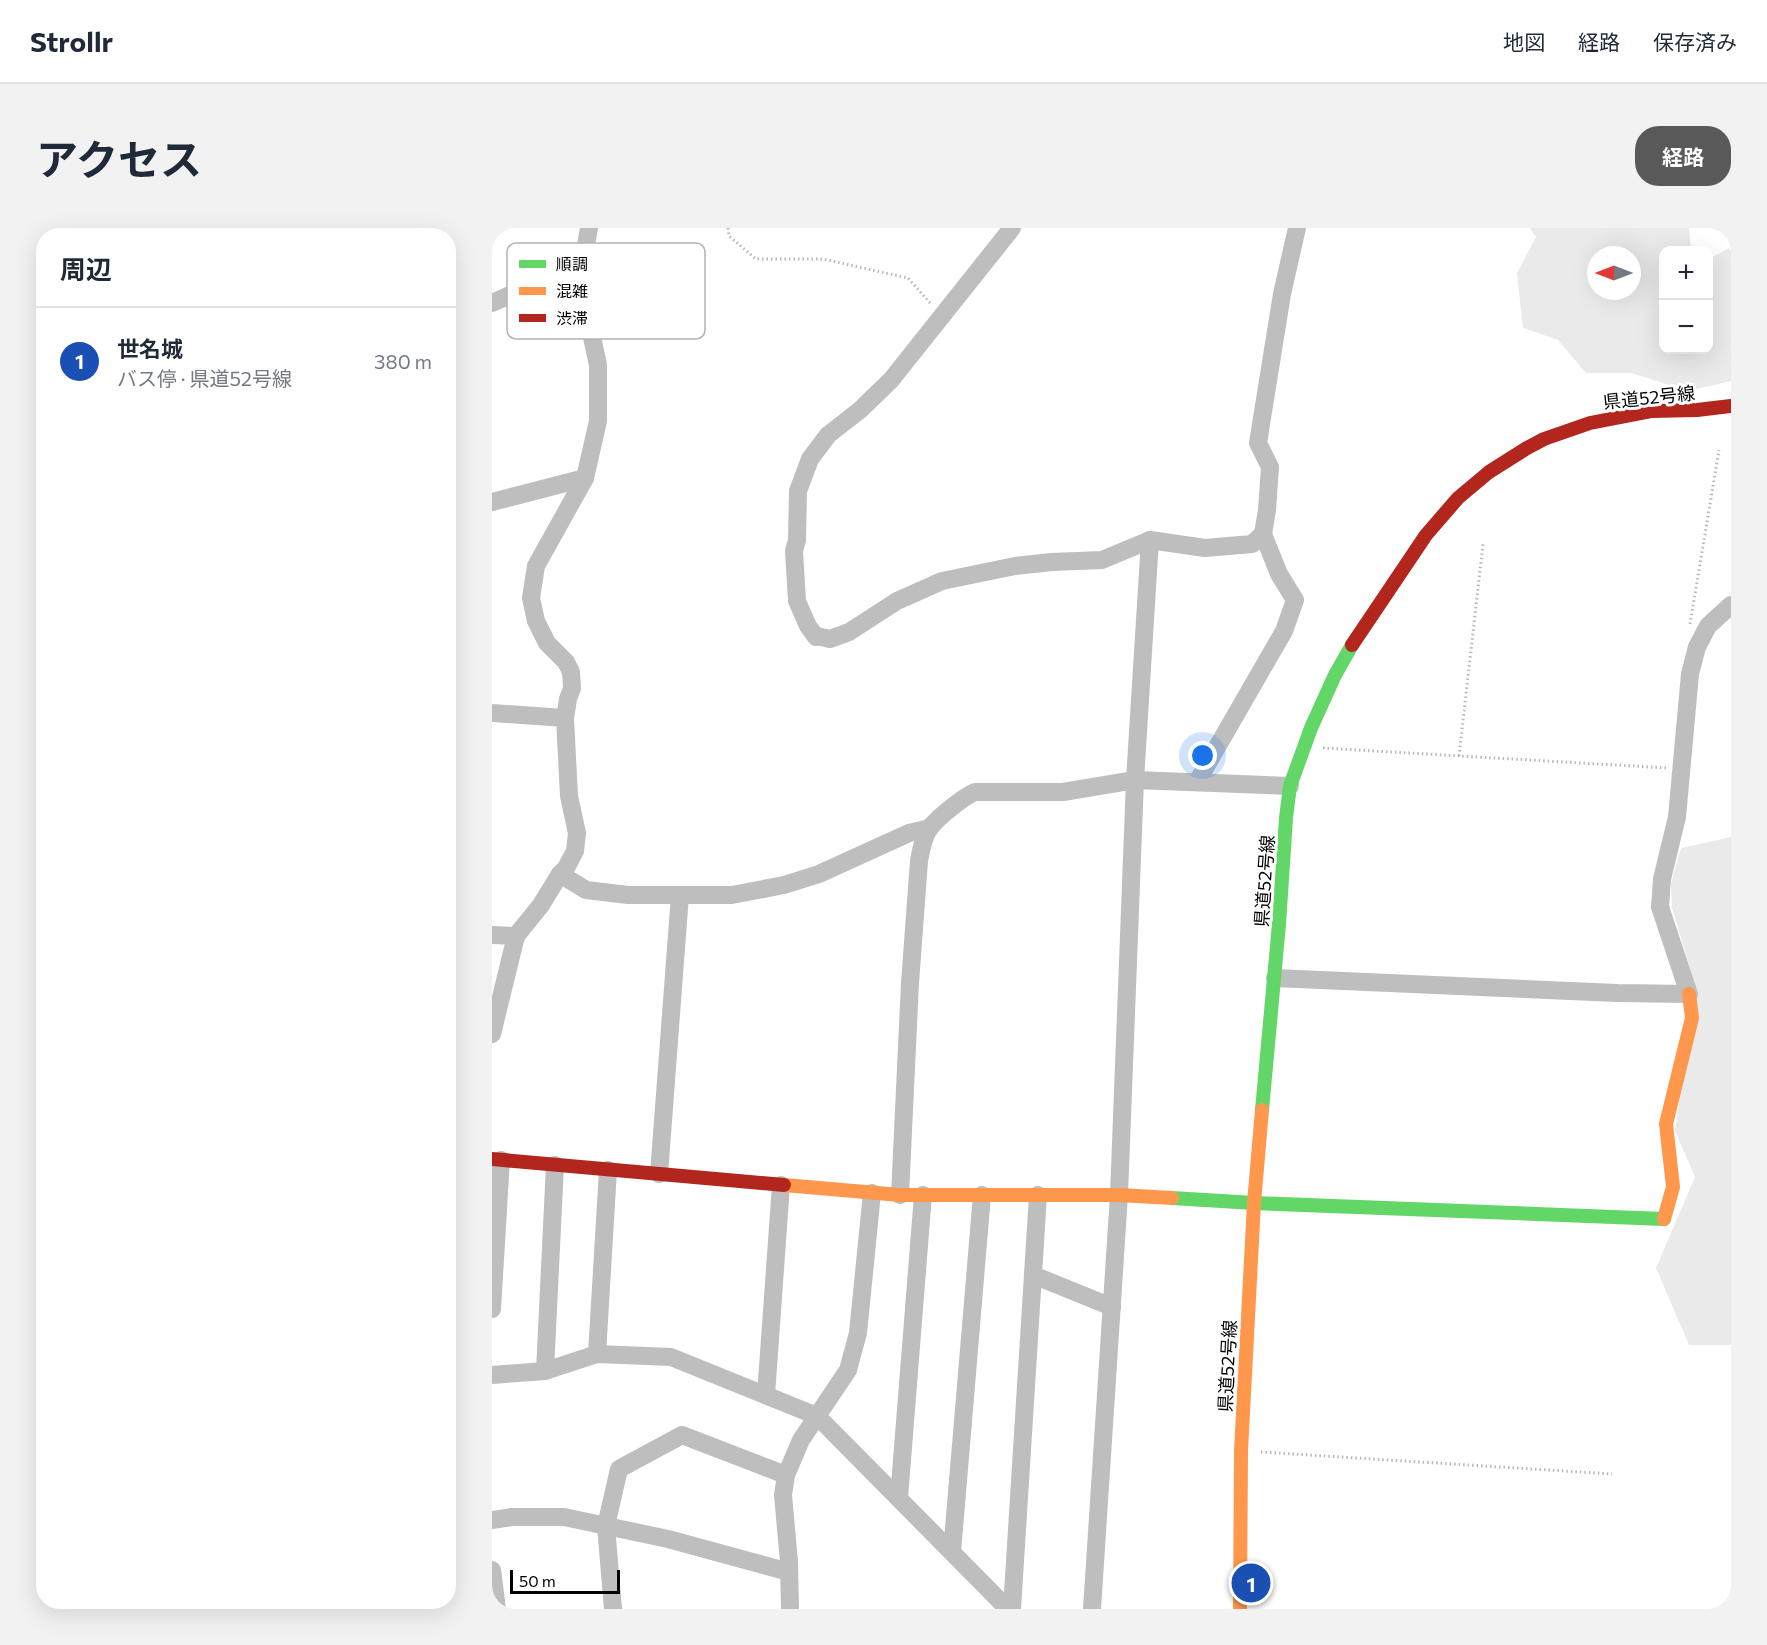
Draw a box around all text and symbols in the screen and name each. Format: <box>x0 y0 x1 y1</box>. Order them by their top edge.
text: Strollr <box>30 24 113 58</box>
text: 地図 <box>1503 29 1545 54</box>
text: 経路 <box>1578 29 1620 54</box>
text: 保存済み <box>1653 29 1737 54</box>
button: 経路 <box>1635 126 1731 186</box>
text: アクセス <box>36 132 202 184</box>
legend <box>507 243 705 339</box>
north arrow <box>1587 246 1641 300</box>
map controls <box>1659 246 1713 354</box>
button: + <box>1659 246 1713 300</box>
text: 周辺 <box>60 253 112 284</box>
text: 順調 <box>556 254 588 273</box>
text: 混雑 <box>556 281 588 300</box>
button: − <box>1659 300 1713 354</box>
text: 渋滞 <box>556 308 588 327</box>
text: 世名城 <box>117 335 183 362</box>
text: 1 <box>75 349 84 373</box>
text: 380 m <box>374 349 432 373</box>
text: バス停 · 県道52号線 <box>117 366 292 390</box>
street label: 県道52号線 <box>1602 381 1696 413</box>
your location <box>1188 741 1217 770</box>
street label: 県道52号線 <box>1250 834 1278 928</box>
street label: 県道52号線 <box>1214 1319 1240 1413</box>
pin: 1 <box>1232 1560 1270 1606</box>
scale bar <box>510 1567 620 1594</box>
text: 50 m <box>519 1571 556 1590</box>

